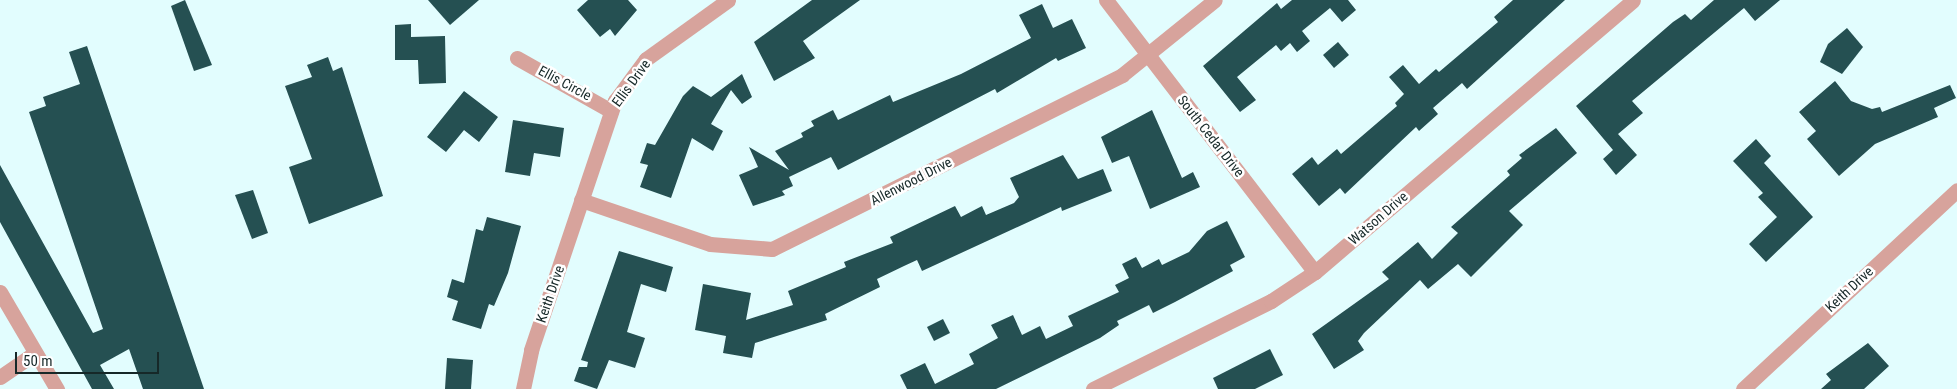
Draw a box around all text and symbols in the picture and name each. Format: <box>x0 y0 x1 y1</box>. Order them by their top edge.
street label: Ellis Drive <box>608 56 654 110</box>
street label: Ellis Circle <box>536 62 594 104</box>
street label: South Cedar Drive <box>1174 92 1248 180</box>
street label: Allenwood Drive <box>867 153 955 209</box>
street label: Watson Drive <box>1345 188 1411 248</box>
street label: Keith Drive <box>532 263 568 325</box>
street label: Keith Drive <box>1822 263 1876 315</box>
scale bar <box>18 342 161 374</box>
text: 50 m <box>23 352 53 370</box>

